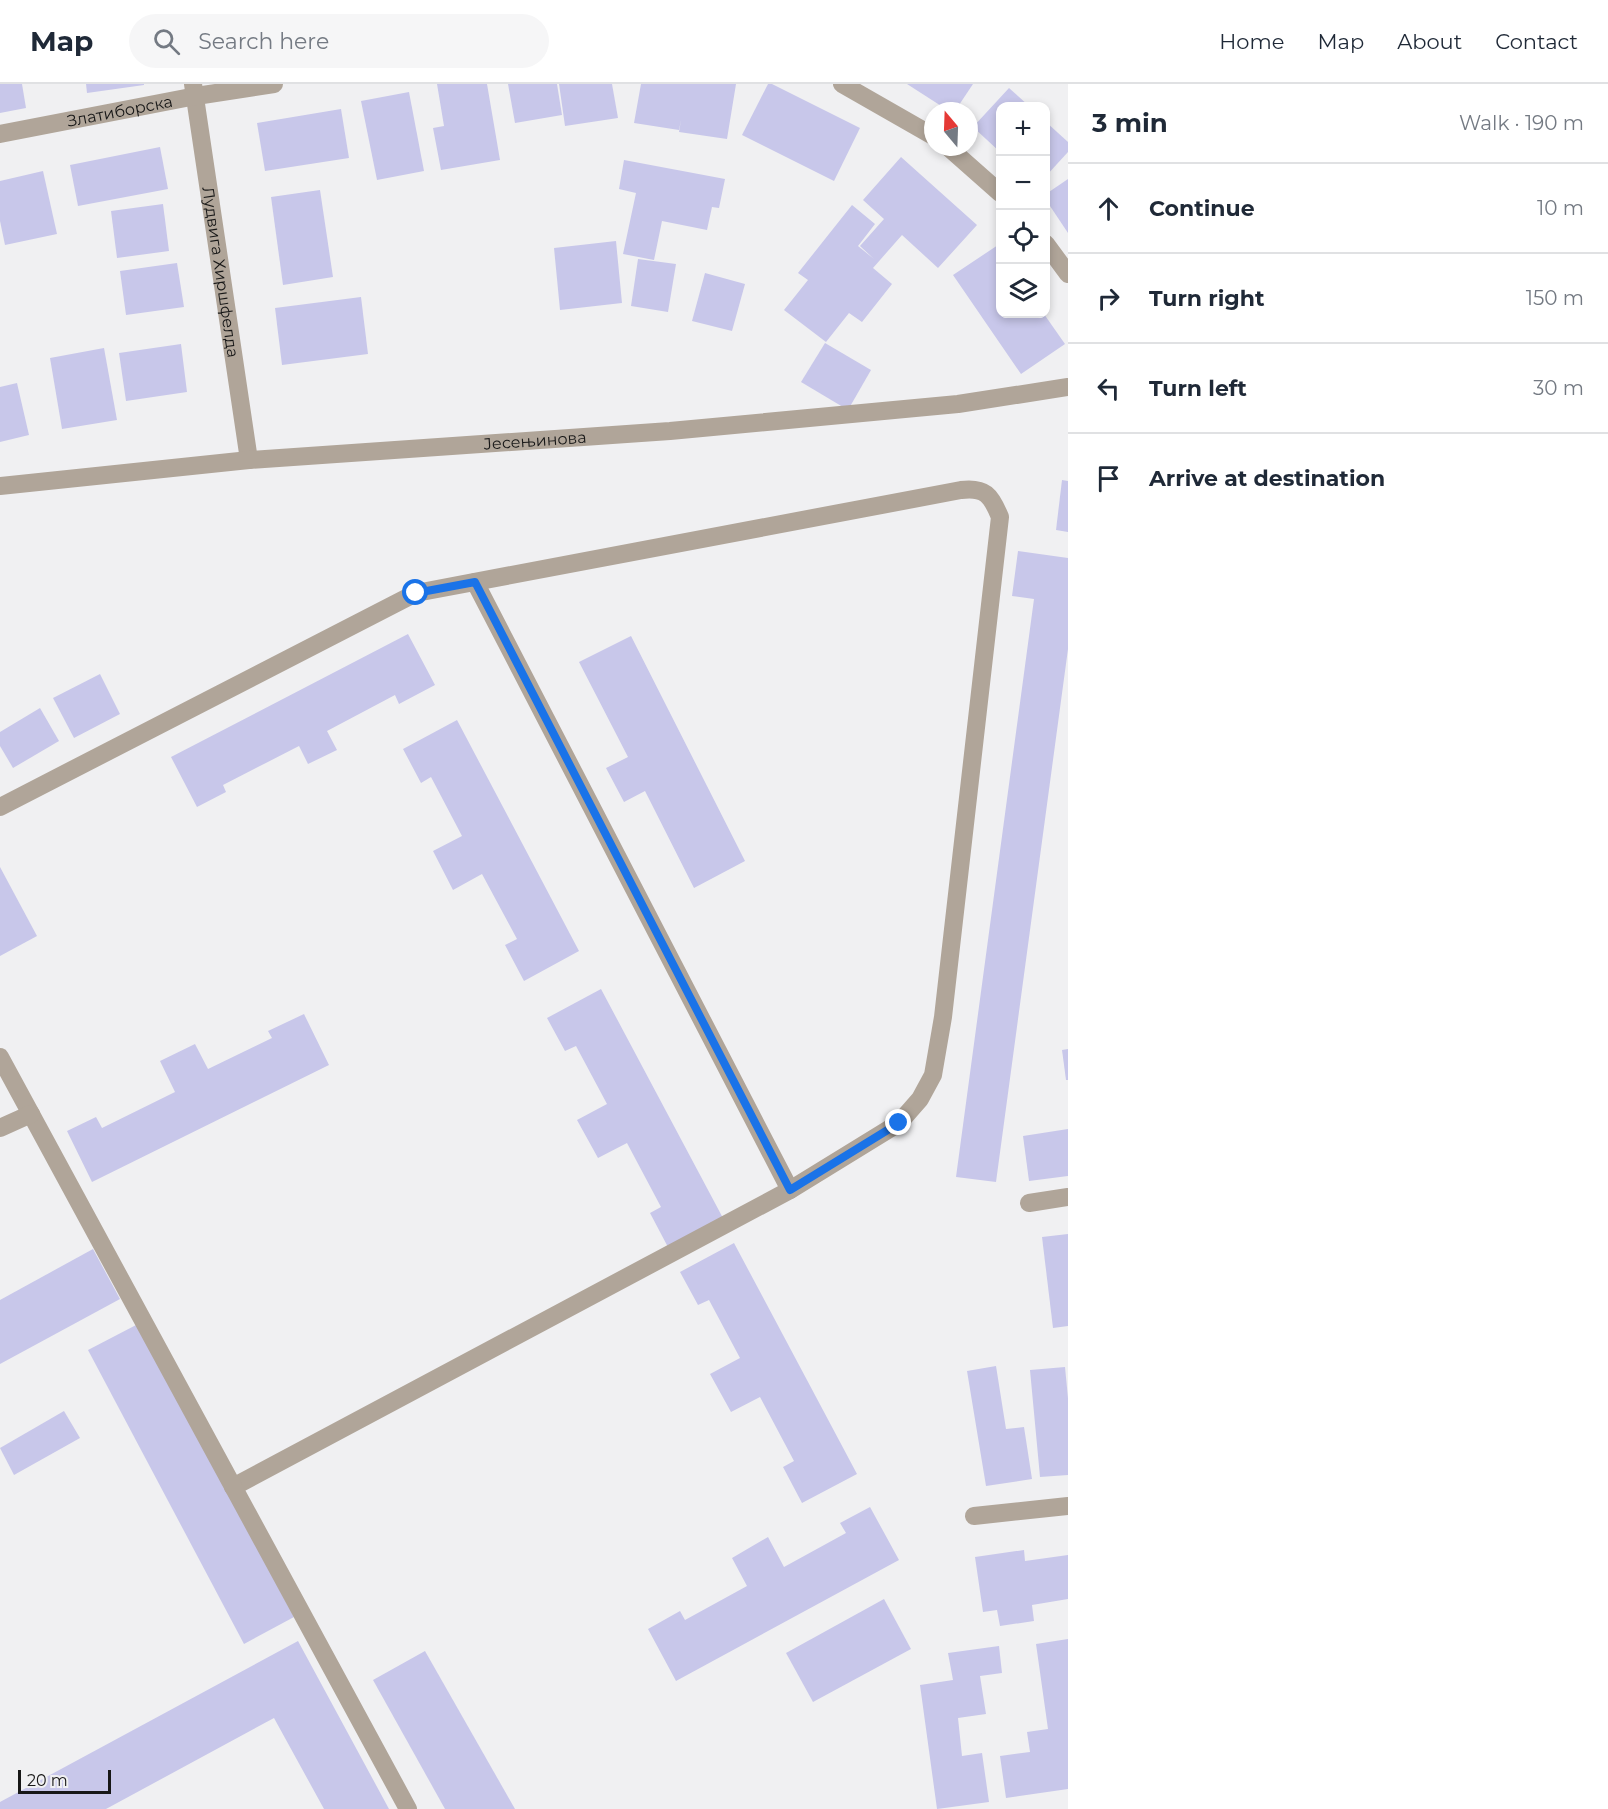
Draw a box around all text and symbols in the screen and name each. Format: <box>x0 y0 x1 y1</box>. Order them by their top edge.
search box <box>129 14 549 68</box>
text: Map <box>30 24 93 58</box>
icon: search <box>150 25 183 58</box>
text: Search here <box>198 28 329 55</box>
text: Home <box>1219 29 1284 54</box>
text: Map <box>1317 29 1364 54</box>
text: About <box>1397 29 1462 54</box>
text: Contact <box>1495 29 1578 54</box>
street label: Златиборска <box>65 92 174 131</box>
north arrow <box>924 102 978 156</box>
map controls <box>996 102 1050 318</box>
button: + <box>996 102 1050 156</box>
text: 3 min <box>1092 107 1168 139</box>
text: Walk · 190 m <box>1459 111 1584 135</box>
button: − <box>996 156 1050 210</box>
street label: Лудвига Хиршфелда <box>198 185 243 359</box>
icon: ahead <box>1092 192 1125 225</box>
text: Continue <box>1149 195 1255 222</box>
text: 10 m <box>1537 196 1584 220</box>
button: locate <box>996 210 1050 264</box>
button: layers <box>996 264 1050 318</box>
icon: right <box>1092 282 1125 315</box>
text: Turn right <box>1149 285 1264 312</box>
text: 150 m <box>1526 286 1584 310</box>
icon: left <box>1092 372 1125 405</box>
text: Turn left <box>1149 375 1247 402</box>
text: 30 m <box>1533 376 1584 400</box>
street label: Јесењинова <box>483 428 587 454</box>
icon: arrive <box>1092 462 1125 495</box>
text: Arrive at destination <box>1149 465 1385 492</box>
route start <box>402 579 428 605</box>
route end <box>885 1109 911 1135</box>
scale bar <box>18 1767 111 1794</box>
text: 20 m <box>27 1771 68 1790</box>

